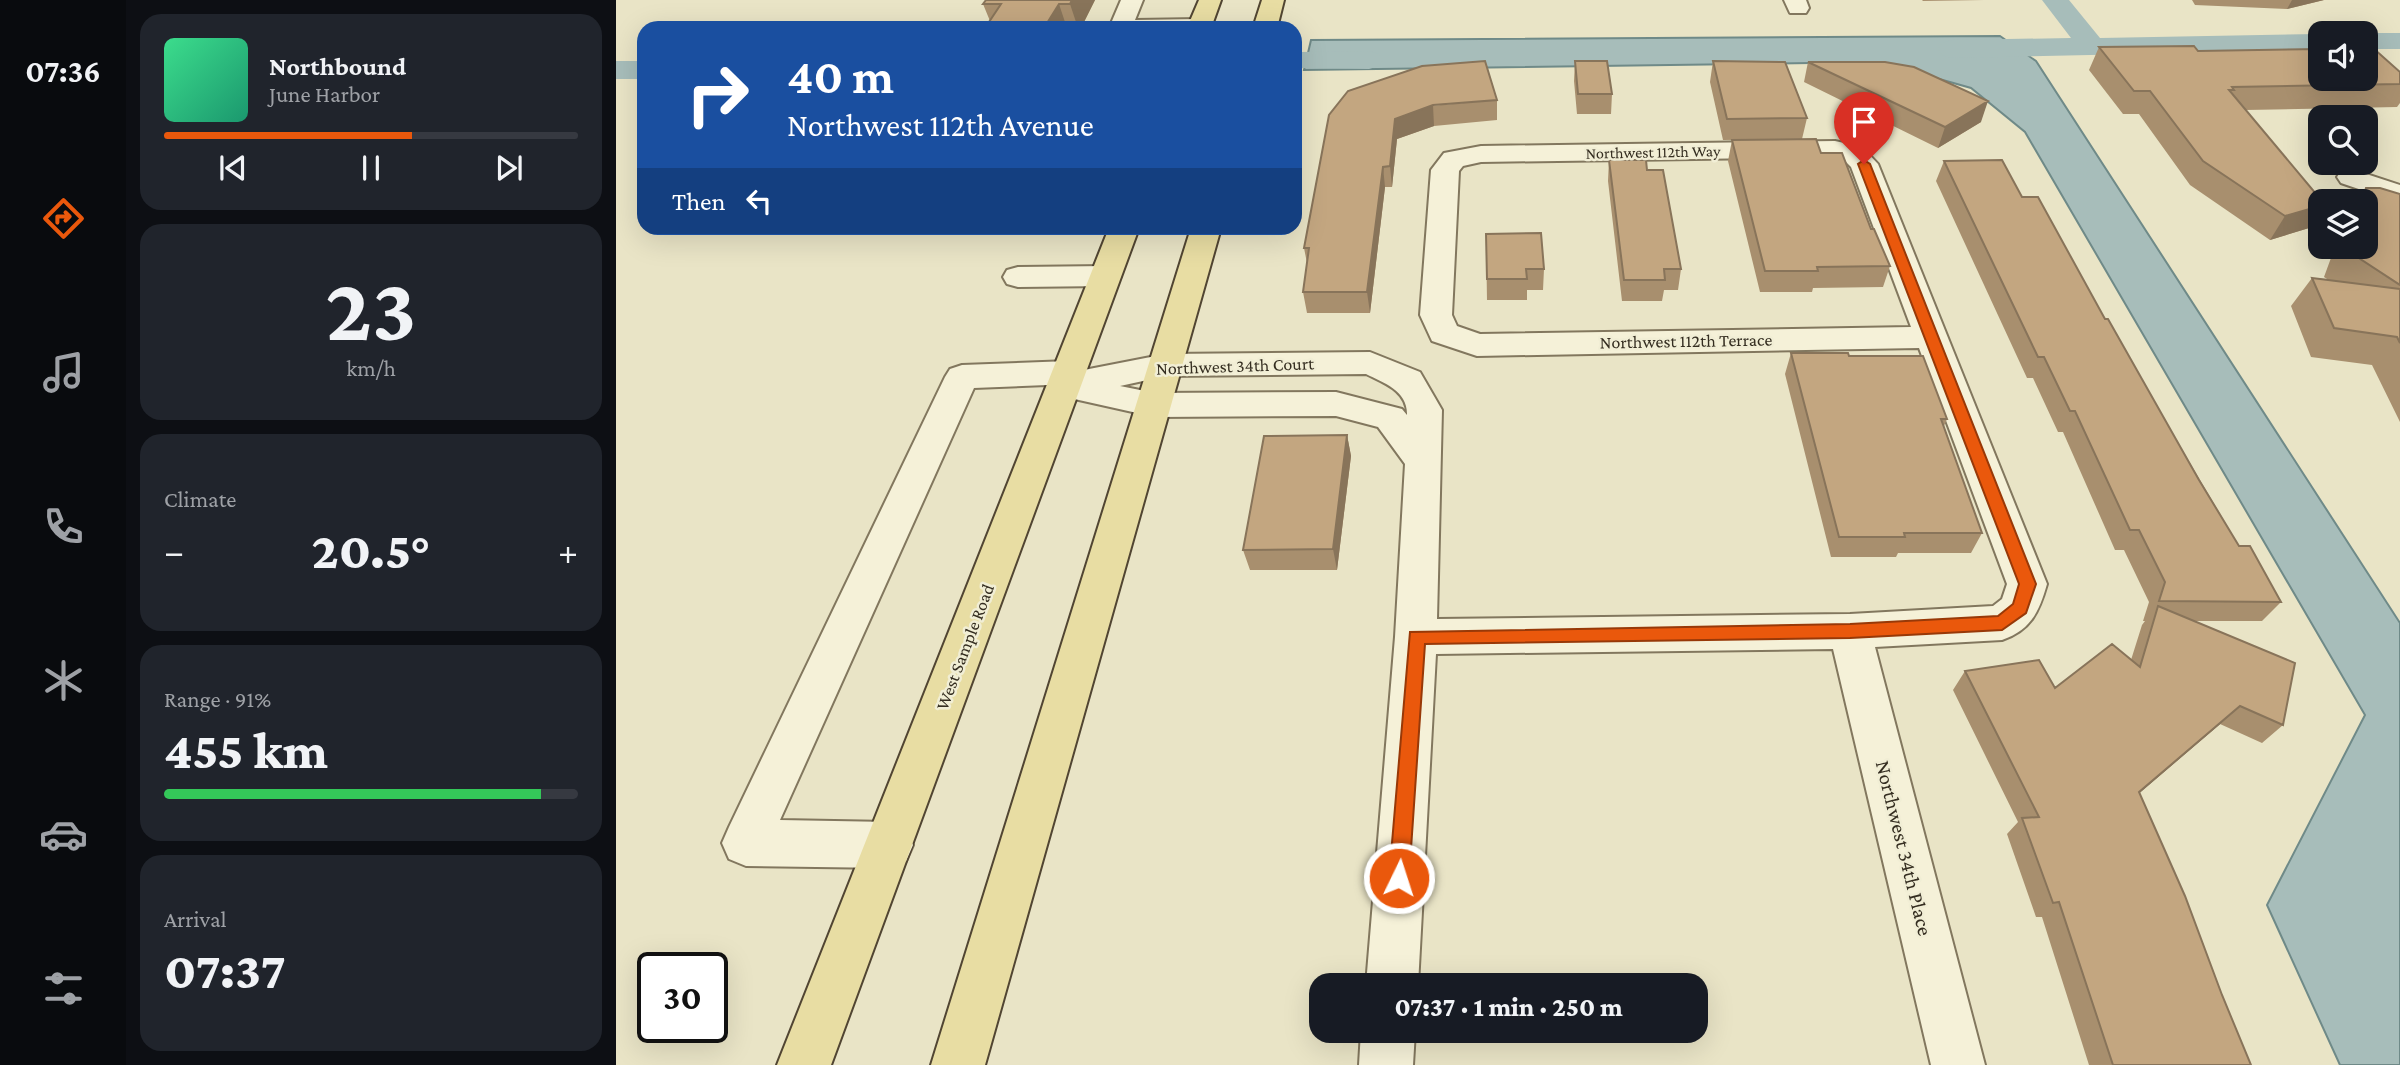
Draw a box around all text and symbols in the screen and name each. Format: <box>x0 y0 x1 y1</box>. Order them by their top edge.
map controls <box>2308 21 2378 259</box>
button: sound <box>2308 21 2378 91</box>
icon: right <box>672 49 763 140</box>
text: 40 m <box>787 49 894 104</box>
text: Northbound <box>269 52 406 81</box>
text: 07:36 <box>25 53 101 89</box>
text: June Harbor <box>269 81 380 107</box>
pin <box>1834 92 1894 164</box>
icon: arrive <box>1845 103 1883 141</box>
button: search <box>2308 105 2378 175</box>
text: Northwest 112th Avenue <box>787 107 1094 143</box>
street label: Northwest 112th Way <box>1585 142 1721 163</box>
icon: previous <box>214 149 252 187</box>
icon: pause <box>352 149 390 187</box>
icon: next <box>490 149 528 187</box>
icon: left <box>740 182 778 220</box>
text: Then <box>672 187 726 216</box>
button: layers <box>2308 189 2378 259</box>
icon: directions <box>39 194 88 243</box>
text: 23 <box>326 258 416 360</box>
street label: Northwest 112th Terrace <box>1600 329 1773 353</box>
icon: music <box>39 348 88 397</box>
street label: Northwest 34th Court <box>1156 353 1315 379</box>
text: km/h <box>346 355 396 381</box>
text: Climate <box>164 486 236 512</box>
icon: phone <box>39 502 88 551</box>
text: 20.5° <box>311 521 431 579</box>
text: − <box>164 530 184 572</box>
text: + <box>558 530 578 572</box>
street label: West Sample Road <box>932 581 998 713</box>
icon: climate <box>39 656 88 705</box>
text: Range · 91% <box>164 686 271 712</box>
text: 455 km <box>164 721 328 779</box>
street label: Northwest 34th Place <box>1871 758 1937 938</box>
icon: car <box>39 810 88 859</box>
position arrow <box>1362 841 1436 915</box>
text: Arrival <box>164 906 227 932</box>
text: 07:37 <box>164 941 286 999</box>
speed limit sign: 30 <box>637 952 728 1043</box>
icon: filters <box>39 964 88 1013</box>
text: 07:37 · 1 min · 250 m <box>1394 993 1623 1022</box>

